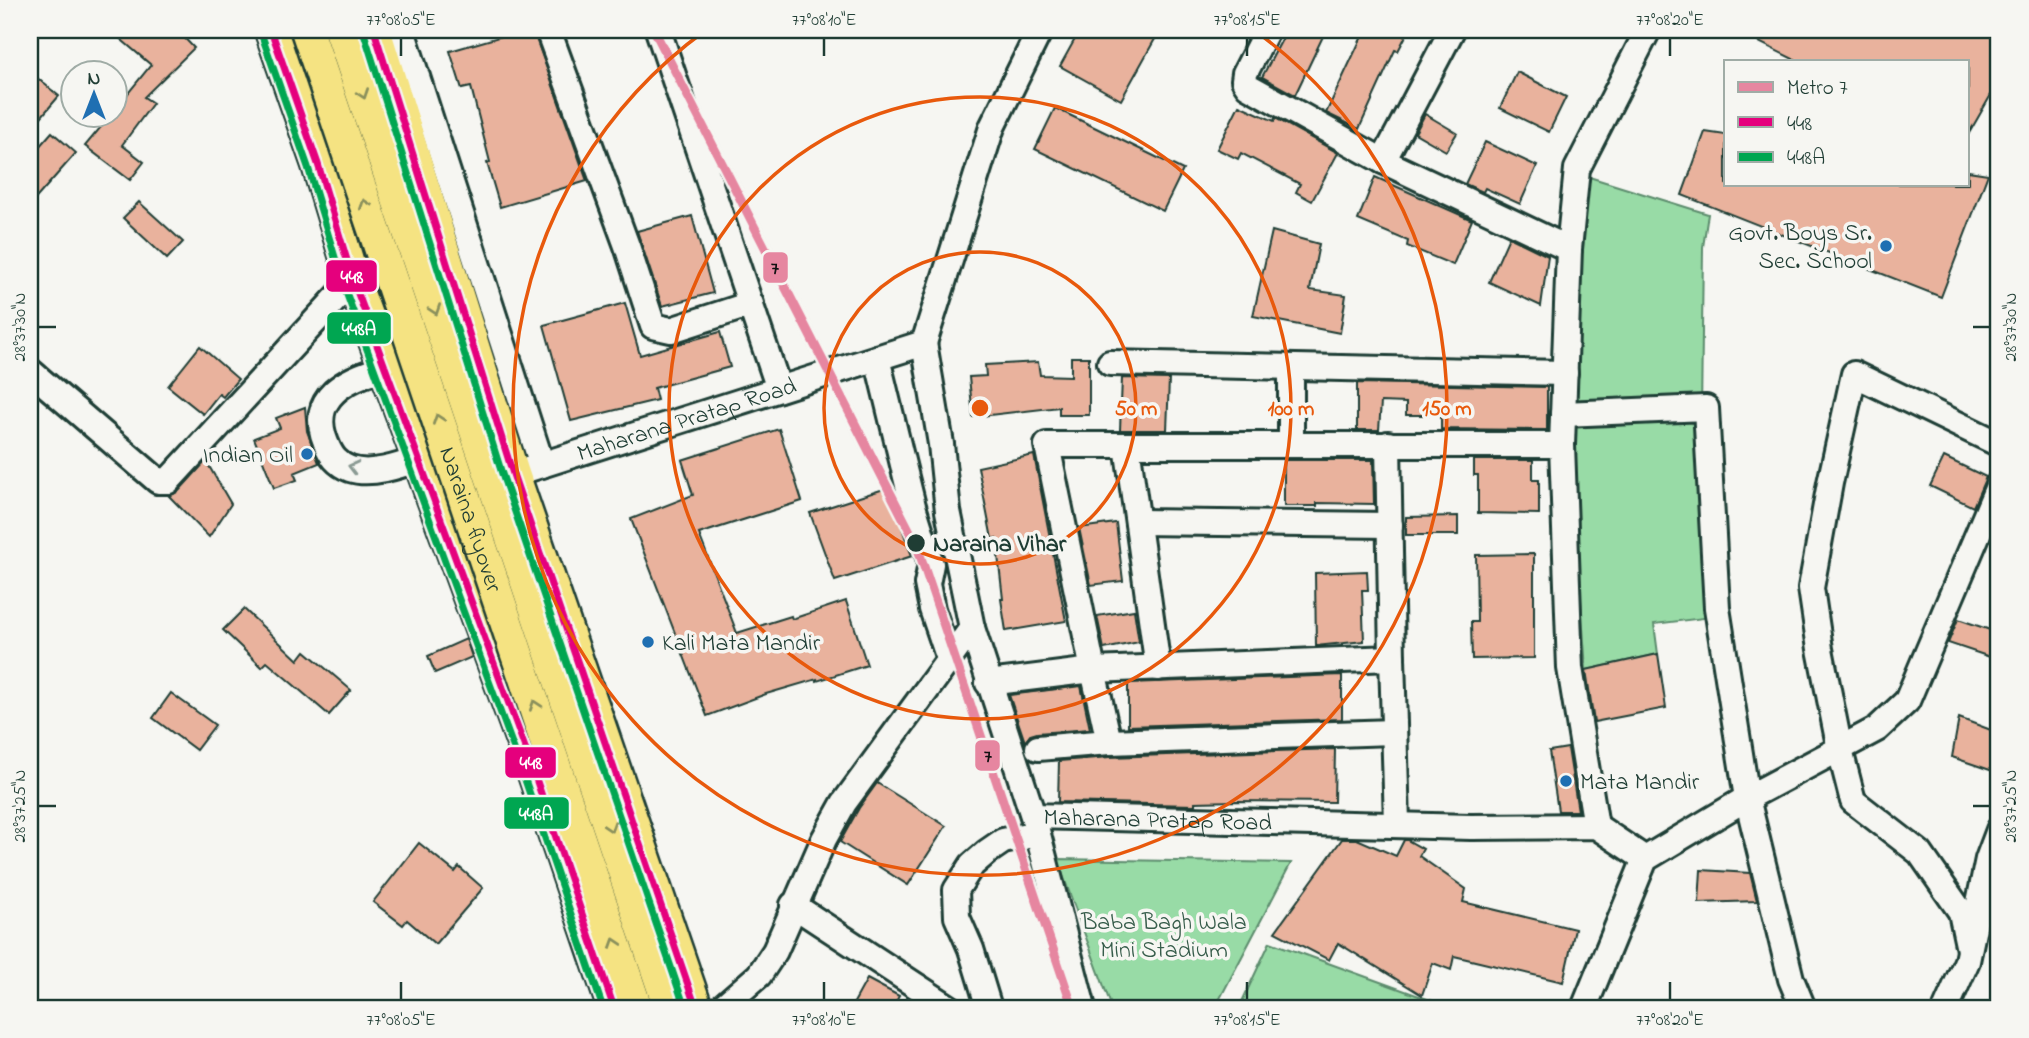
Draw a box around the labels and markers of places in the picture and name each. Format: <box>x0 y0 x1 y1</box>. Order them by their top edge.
place label: Govt. Boys Sr. Sec. School <box>1728 217 1872 280</box>
marker: Govt. Boys Sr. Sec. School <box>1878 238 1894 254</box>
centre of rings <box>968 396 992 420</box>
place label: Indian Oil <box>203 439 293 474</box>
marker: Indian Oil <box>299 446 315 462</box>
place label: Naraina Vihar <box>933 528 1067 563</box>
marker: Naraina Vihar <box>905 532 927 554</box>
place label: Kali Mata Mandir <box>662 627 821 662</box>
marker: Kali Mata Mandir <box>640 634 656 650</box>
place label: Mata Mandir <box>1580 766 1700 801</box>
marker: Mata Mandir <box>1558 773 1574 789</box>

